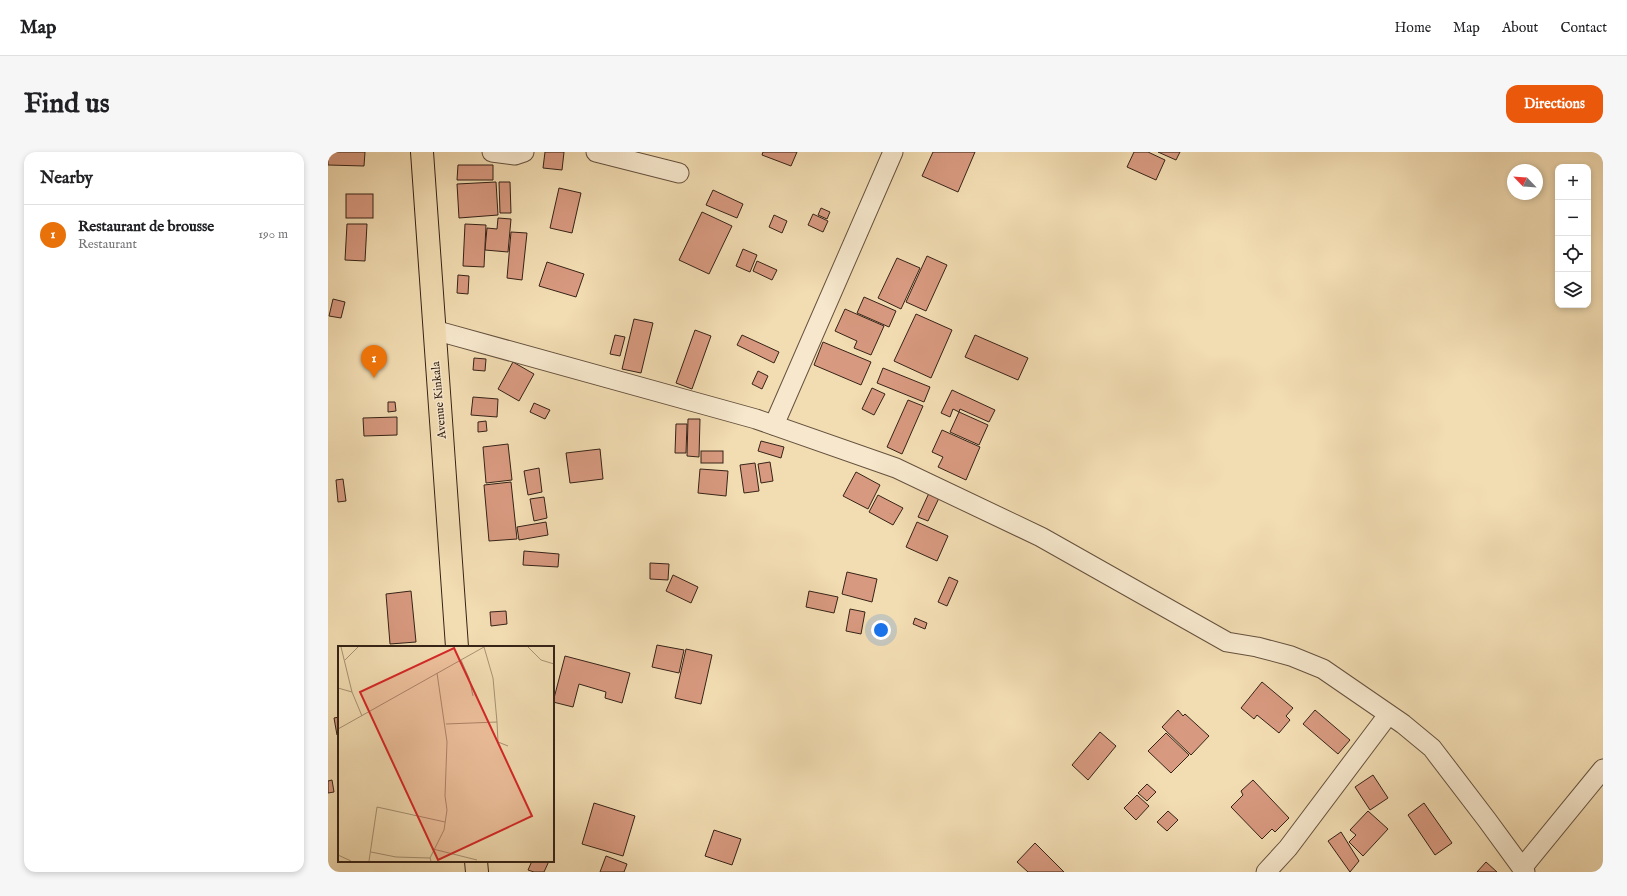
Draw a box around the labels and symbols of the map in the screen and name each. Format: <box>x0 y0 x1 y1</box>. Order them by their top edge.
north arrow <box>1507 164 1543 200</box>
pin: 1 <box>361 345 387 378</box>
street label: Avenue Kinkala <box>428 360 450 440</box>
your location <box>871 620 891 640</box>
inset map <box>338 646 554 862</box>

